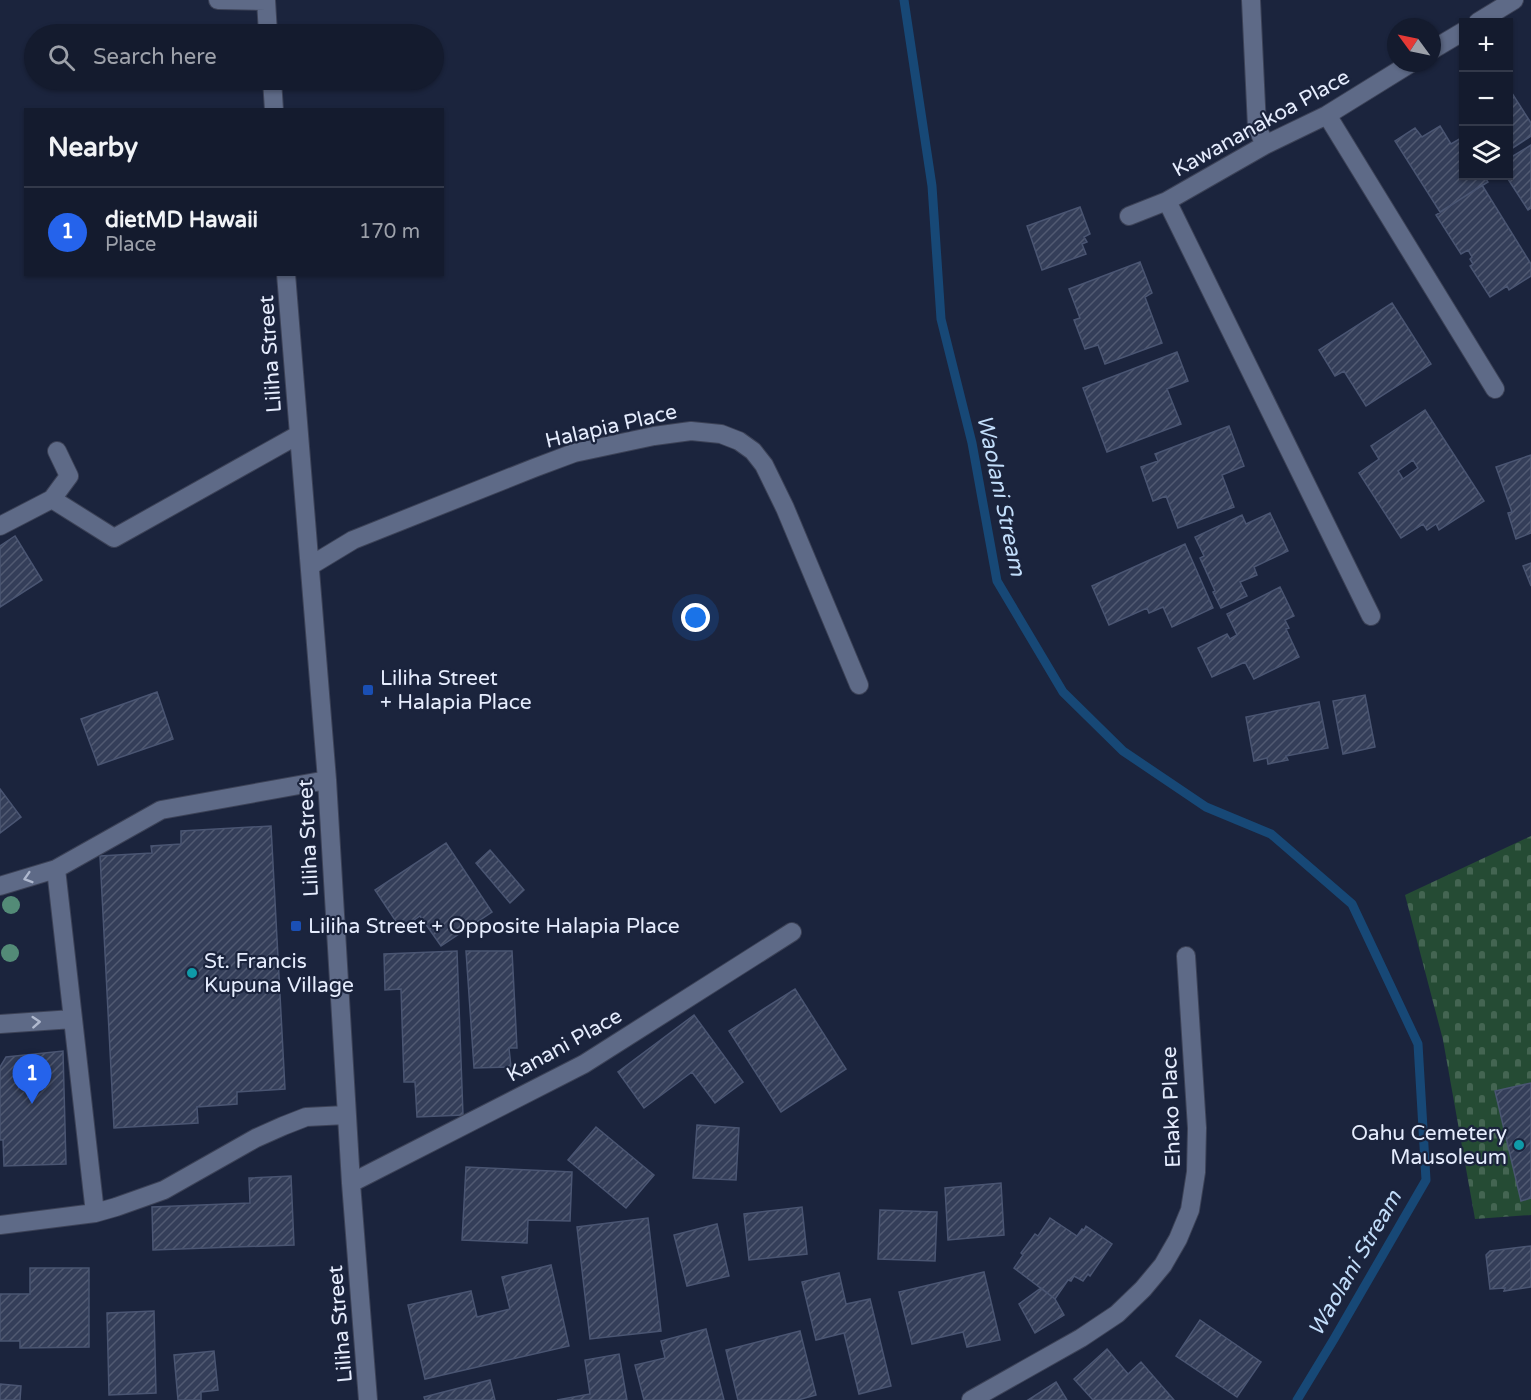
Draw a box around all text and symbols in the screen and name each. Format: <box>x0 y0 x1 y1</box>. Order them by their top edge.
north arrow <box>1387 18 1441 72</box>
map controls <box>1459 18 1513 180</box>
button: + <box>1459 18 1513 72</box>
search box <box>24 24 444 90</box>
icon: search <box>45 41 78 74</box>
text: Search here <box>93 44 217 70</box>
street label: Kawananakoa Place <box>1168 64 1354 182</box>
button: − <box>1459 72 1513 126</box>
button: layers <box>1459 126 1513 180</box>
text: Nearby <box>48 132 138 163</box>
text: dietMD Hawaii <box>105 207 258 233</box>
text: 1 <box>61 220 74 244</box>
text: 170 m <box>359 220 420 244</box>
text: Place <box>105 233 156 257</box>
street label: Liliha Street <box>254 294 287 414</box>
street label: Halapia Place <box>543 399 680 454</box>
water label: Waolani Stream <box>971 412 1031 579</box>
your location <box>681 603 710 632</box>
place label: Liliha Street + Halapia Place <box>380 666 532 715</box>
marker: Liliha Street + Halapia Place <box>361 683 375 697</box>
street label: Liliha Street <box>293 778 324 897</box>
one-way arrow <box>23 870 34 883</box>
place label: Liliha Street + Opposite Halapia Place <box>308 914 680 939</box>
marker: Liliha Street + Opposite Halapia Place <box>289 919 303 933</box>
place label: St. Francis Kupuna Village <box>204 949 354 998</box>
marker: St. Francis Kupuna Village <box>185 966 199 980</box>
street label: Kanani Place <box>502 1003 626 1087</box>
one-way arrow <box>32 1015 41 1028</box>
street label: Ehako Place <box>1157 1046 1186 1168</box>
pin: 1 <box>12 1054 51 1104</box>
place label: Oahu Cemetery Mausoleum <box>1351 1121 1507 1170</box>
marker: Oahu Cemetery Mausoleum <box>1512 1138 1526 1152</box>
water label: Waolani Stream <box>1303 1185 1408 1341</box>
street label: Liliha Street <box>323 1264 358 1384</box>

